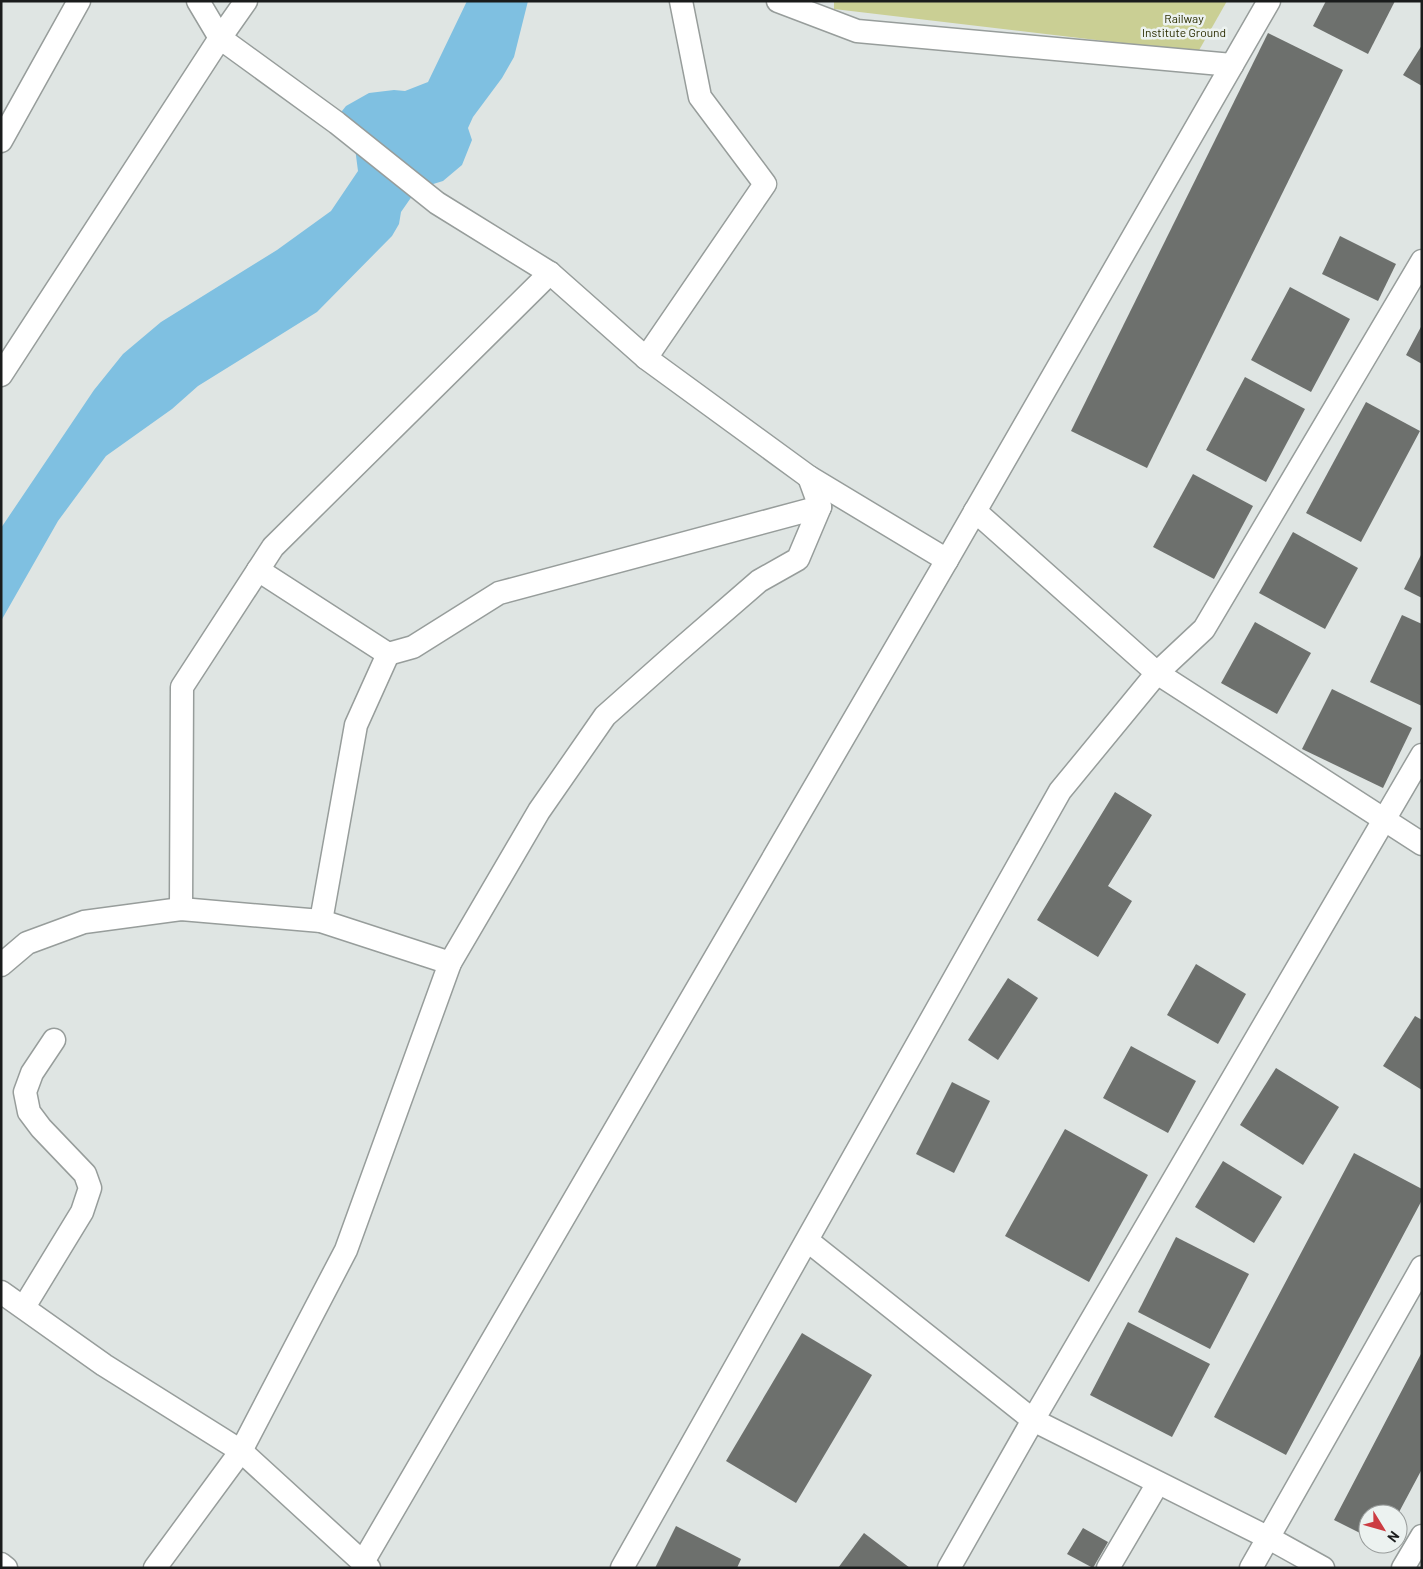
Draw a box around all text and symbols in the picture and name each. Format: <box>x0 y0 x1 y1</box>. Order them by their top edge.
park label: Railway Institute Ground <box>1142 11 1226 39</box>
north arrow <box>1358 1504 1408 1554</box>
text: N <box>1384 1528 1403 1546</box>

